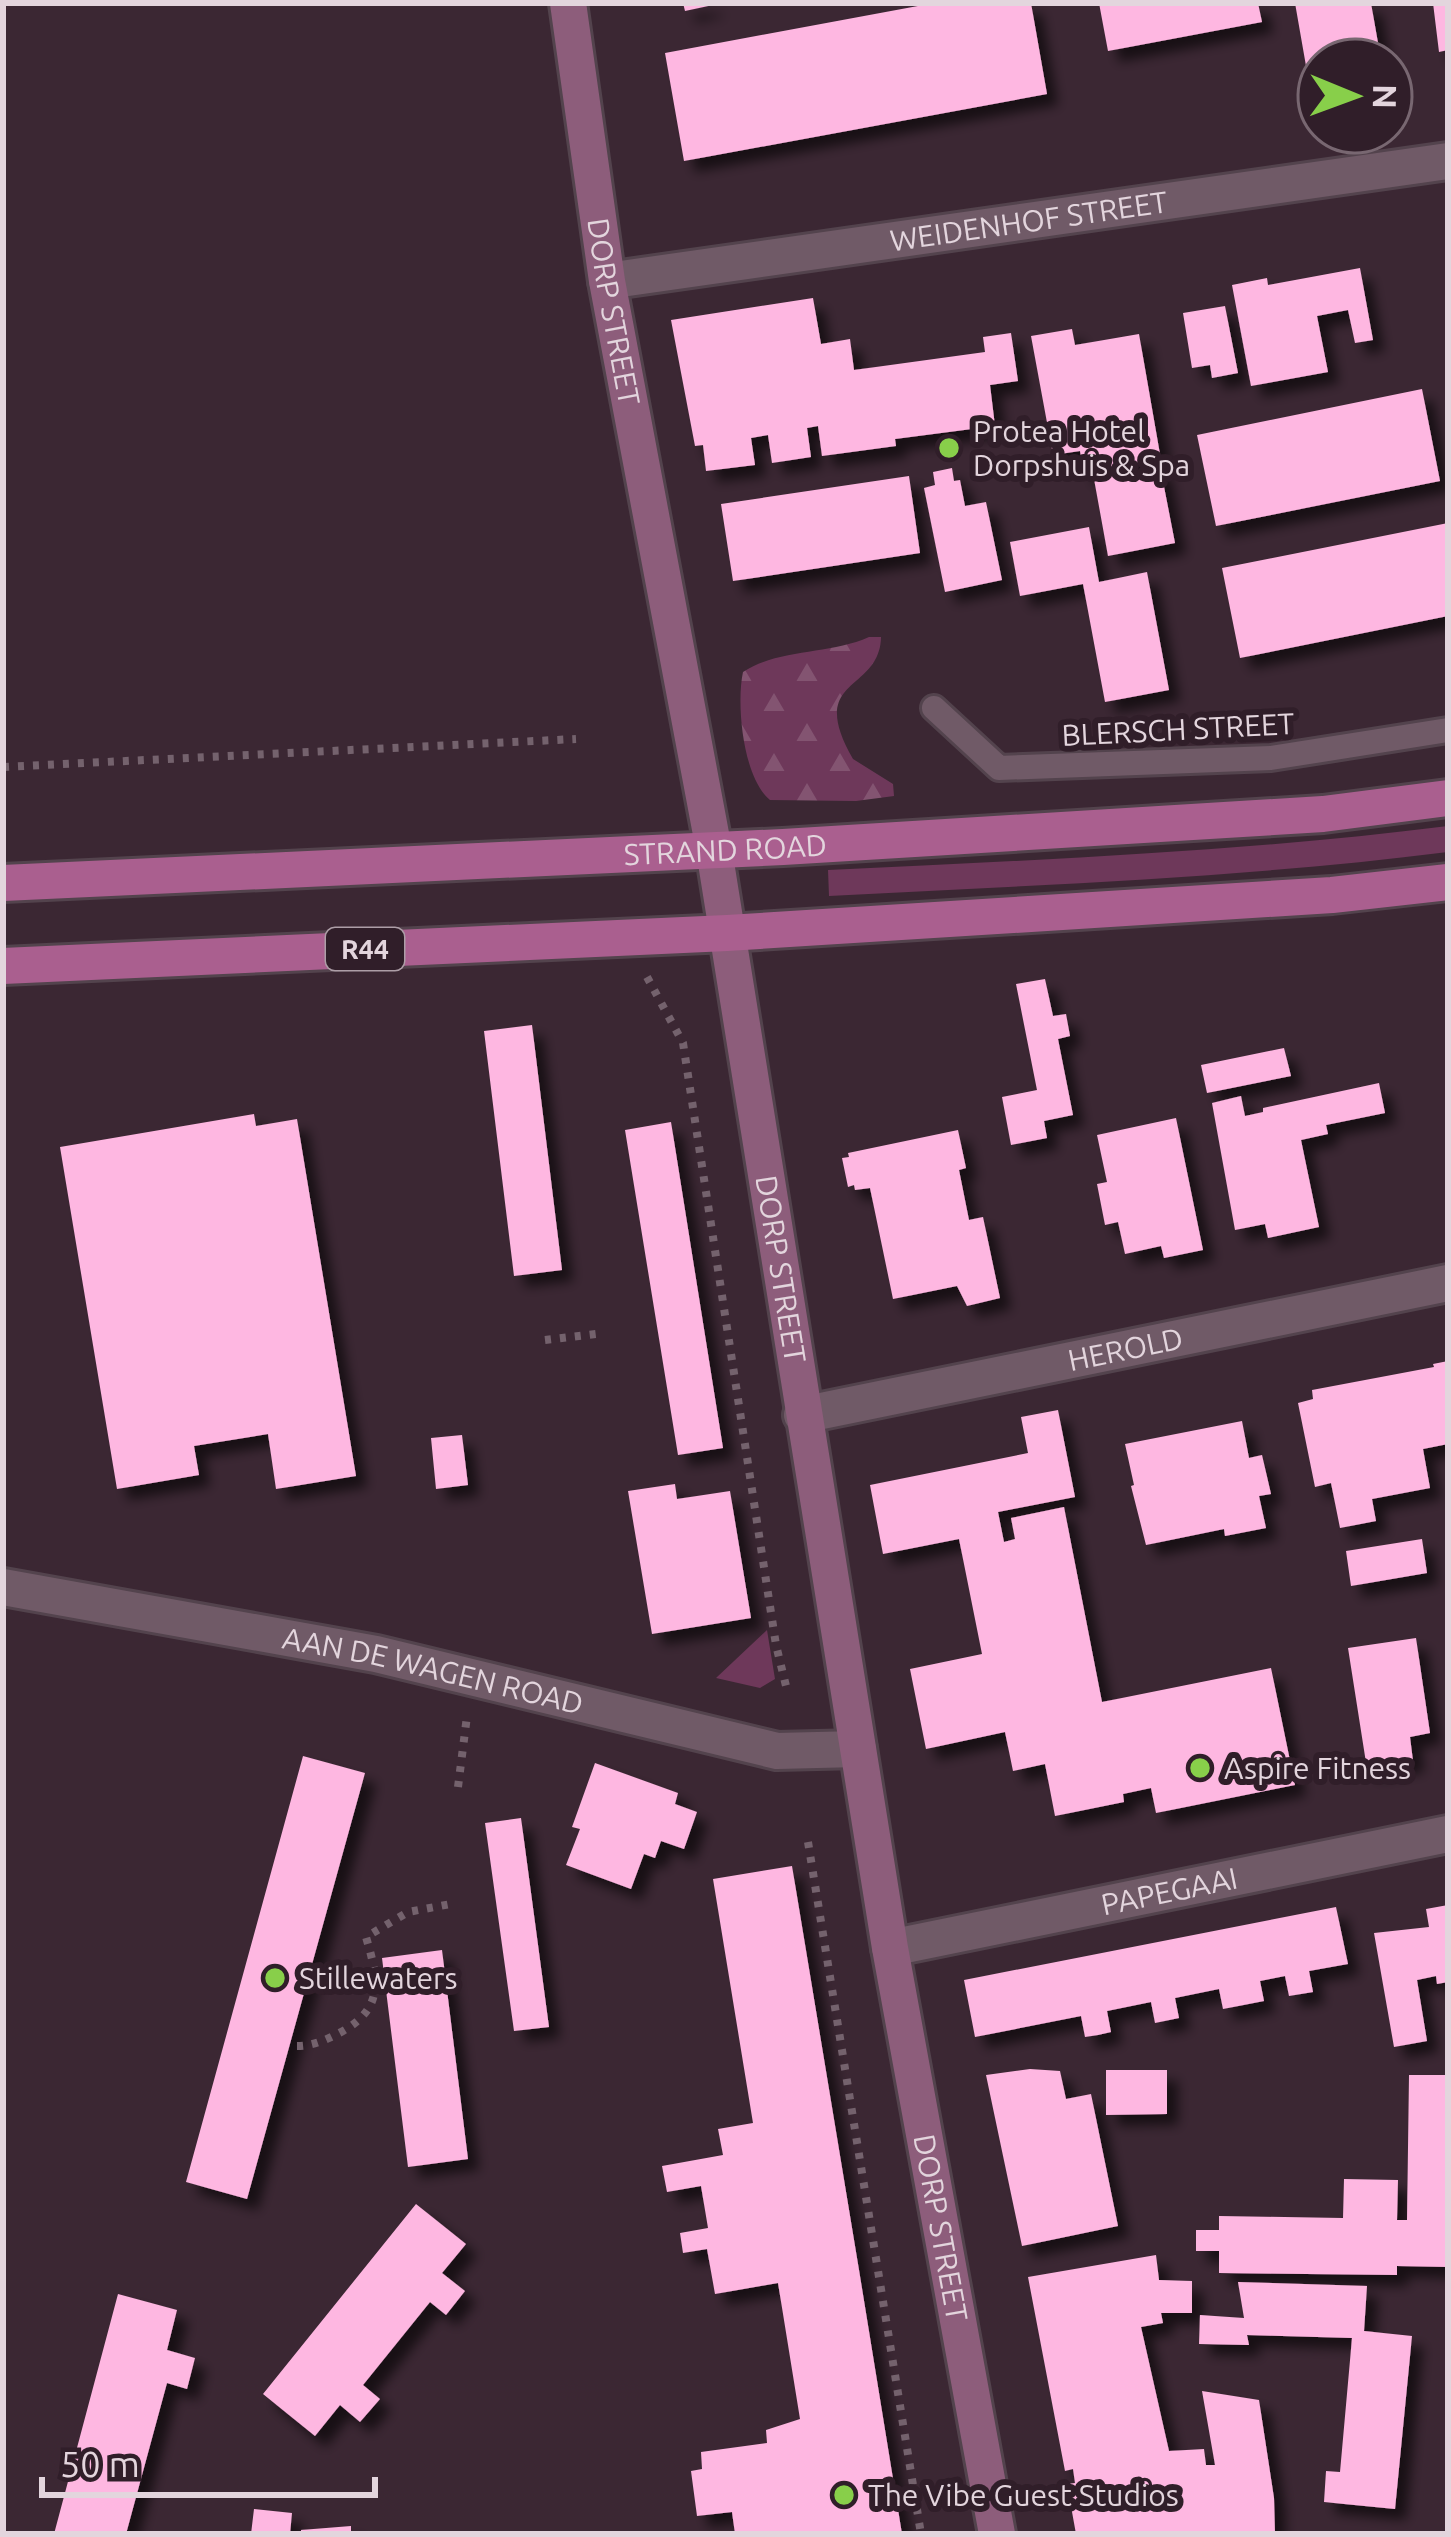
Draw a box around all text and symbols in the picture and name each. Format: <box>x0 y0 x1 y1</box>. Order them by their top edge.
north arrow <box>1295 36 1415 156</box>
text: N <box>1367 84 1404 109</box>
street label: WEIDENHOF STREET <box>888 184 1170 257</box>
street label: DORP STREET <box>581 216 647 408</box>
place label: Protea Hotel Dorpshuis & Spa <box>973 414 1190 482</box>
marker: Protea Hotel Dorpshuis & Spa <box>936 435 962 461</box>
street label: BLERSCH STREET <box>1061 706 1296 752</box>
street label: STRAND ROAD <box>623 827 828 871</box>
road number: R44 <box>326 928 404 970</box>
street label: DORP STREET <box>749 1173 813 1366</box>
street label: HEROLD <box>1065 1321 1186 1377</box>
street label: AAN DE WAGEN ROAD <box>280 1621 587 1721</box>
place label: Aspire Fitness <box>1224 1751 1411 1785</box>
marker: Aspire Fitness <box>1187 1755 1213 1781</box>
street label: PAPEGAAI <box>1098 1860 1240 1921</box>
place label: Stillewaters <box>299 1961 457 1995</box>
marker: Stillewaters <box>262 1965 288 1991</box>
street label: DORP STREET <box>907 2131 975 2324</box>
scale bar <box>42 2423 375 2497</box>
text: 50 m <box>60 2443 140 2484</box>
place label: The Vibe Guest Studios <box>868 2478 1179 2512</box>
marker: The Vibe Guest Studios <box>831 2482 857 2508</box>

